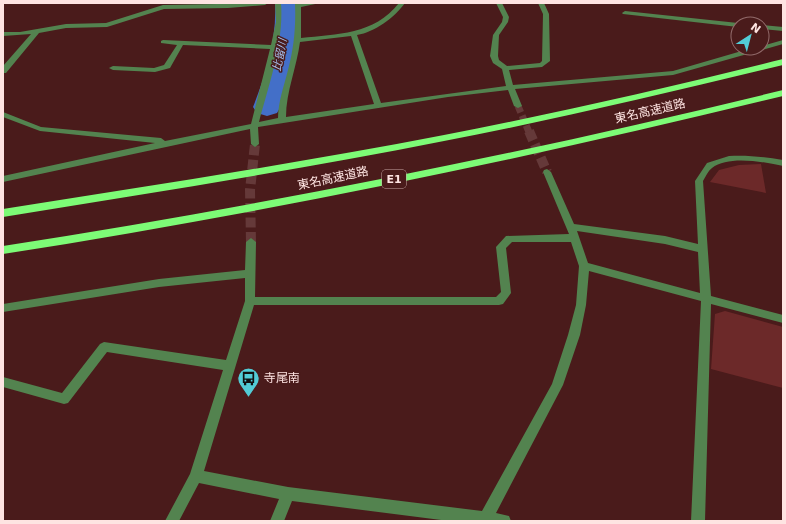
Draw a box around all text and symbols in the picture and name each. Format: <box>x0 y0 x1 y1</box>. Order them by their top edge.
north arrow <box>730 16 770 56</box>
text: N <box>748 20 763 36</box>
water label: 比留川 <box>270 37 290 72</box>
street label: 東名高速道路 <box>613 96 687 126</box>
street label: 東名高速道路 <box>296 164 370 192</box>
road number: E1 <box>382 170 406 188</box>
bus stop icon: 寺尾南 <box>235 365 261 398</box>
place label: 寺尾南 <box>264 371 300 385</box>

